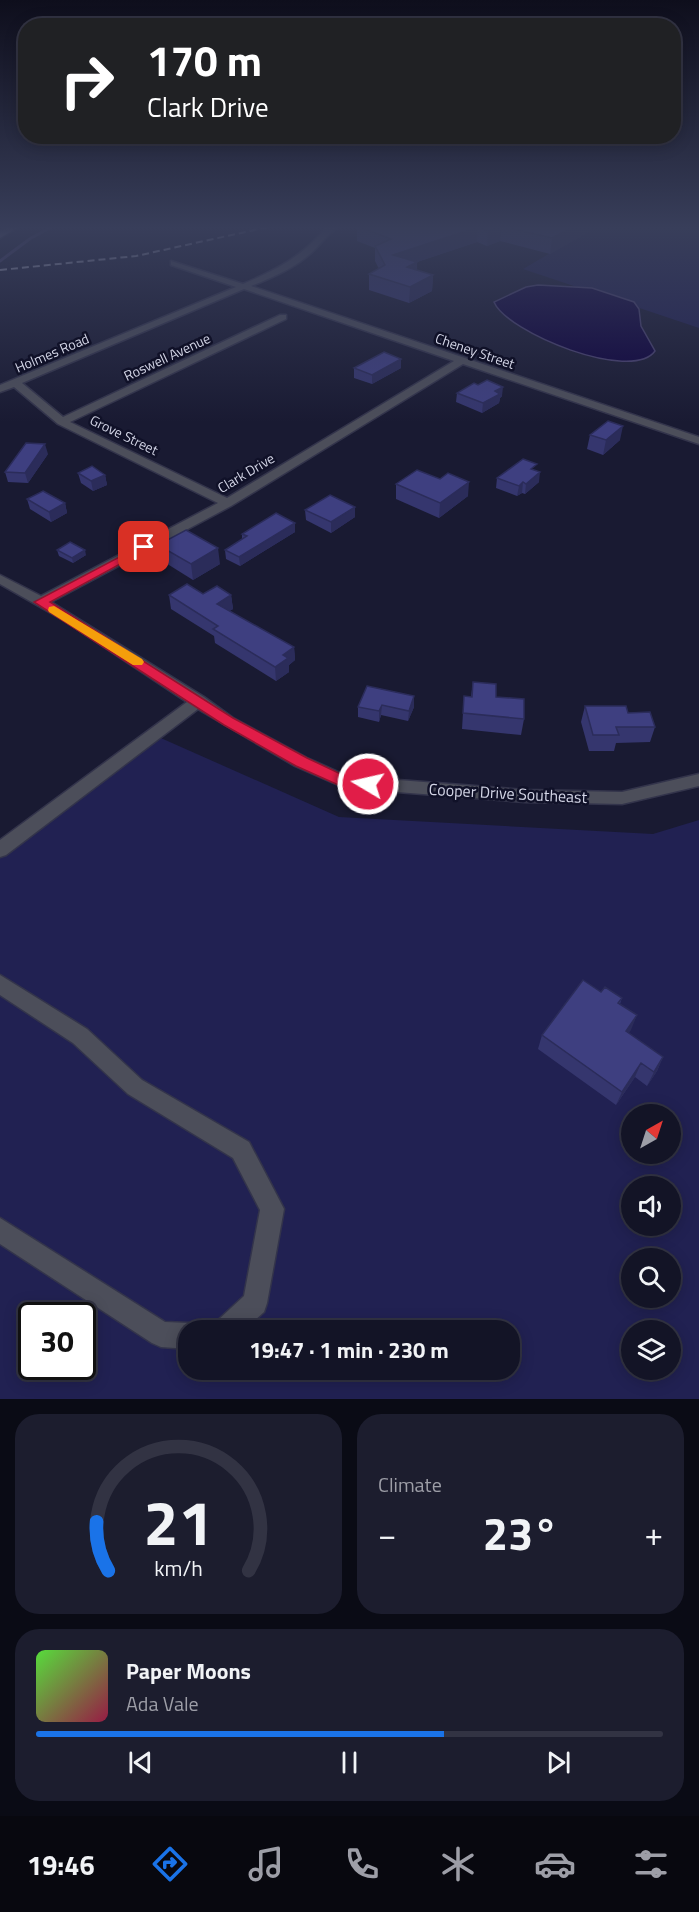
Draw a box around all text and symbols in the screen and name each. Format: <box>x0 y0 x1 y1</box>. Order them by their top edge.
text: 170 m <box>147 28 262 92</box>
icon: right <box>48 42 126 120</box>
text: Clark Drive <box>147 86 269 127</box>
street label: Roswell Avenue <box>120 327 214 386</box>
street label: Cheney Street <box>433 327 518 374</box>
street label: Holmes Road <box>11 328 92 378</box>
street label: Grove Street <box>87 409 162 460</box>
street label: Clark Drive <box>213 447 278 498</box>
pin <box>118 521 169 572</box>
icon: arrive <box>127 530 160 563</box>
position arrow <box>336 752 400 816</box>
street label: Cooper Drive Southeast <box>428 777 588 809</box>
north arrow <box>621 1104 681 1164</box>
map controls <box>621 1104 681 1380</box>
button: sound <box>621 1176 681 1236</box>
button: search <box>621 1248 681 1308</box>
speed limit sign: 30 <box>18 1302 96 1380</box>
button: layers <box>621 1320 681 1380</box>
text: 19:47 · 1 min · 230 m <box>249 1333 449 1367</box>
text: Climate <box>378 1469 442 1500</box>
text: 21 <box>144 1474 213 1569</box>
text: 23° <box>483 1499 558 1567</box>
text: − <box>378 1509 396 1559</box>
text: + <box>645 1509 663 1559</box>
text: km/h <box>154 1552 203 1584</box>
text: Paper Moons <box>126 1654 251 1688</box>
text: Ada Vale <box>126 1688 199 1719</box>
icon: previous <box>124 1746 157 1779</box>
icon: pause <box>333 1746 366 1779</box>
icon: next <box>542 1746 575 1779</box>
icon: directions <box>149 1843 191 1885</box>
icon: music <box>245 1843 287 1885</box>
icon: phone <box>341 1843 383 1885</box>
icon: climate <box>437 1843 479 1885</box>
icon: car <box>534 1843 576 1885</box>
icon: filters <box>630 1843 672 1885</box>
text: 19:46 <box>27 1844 95 1885</box>

